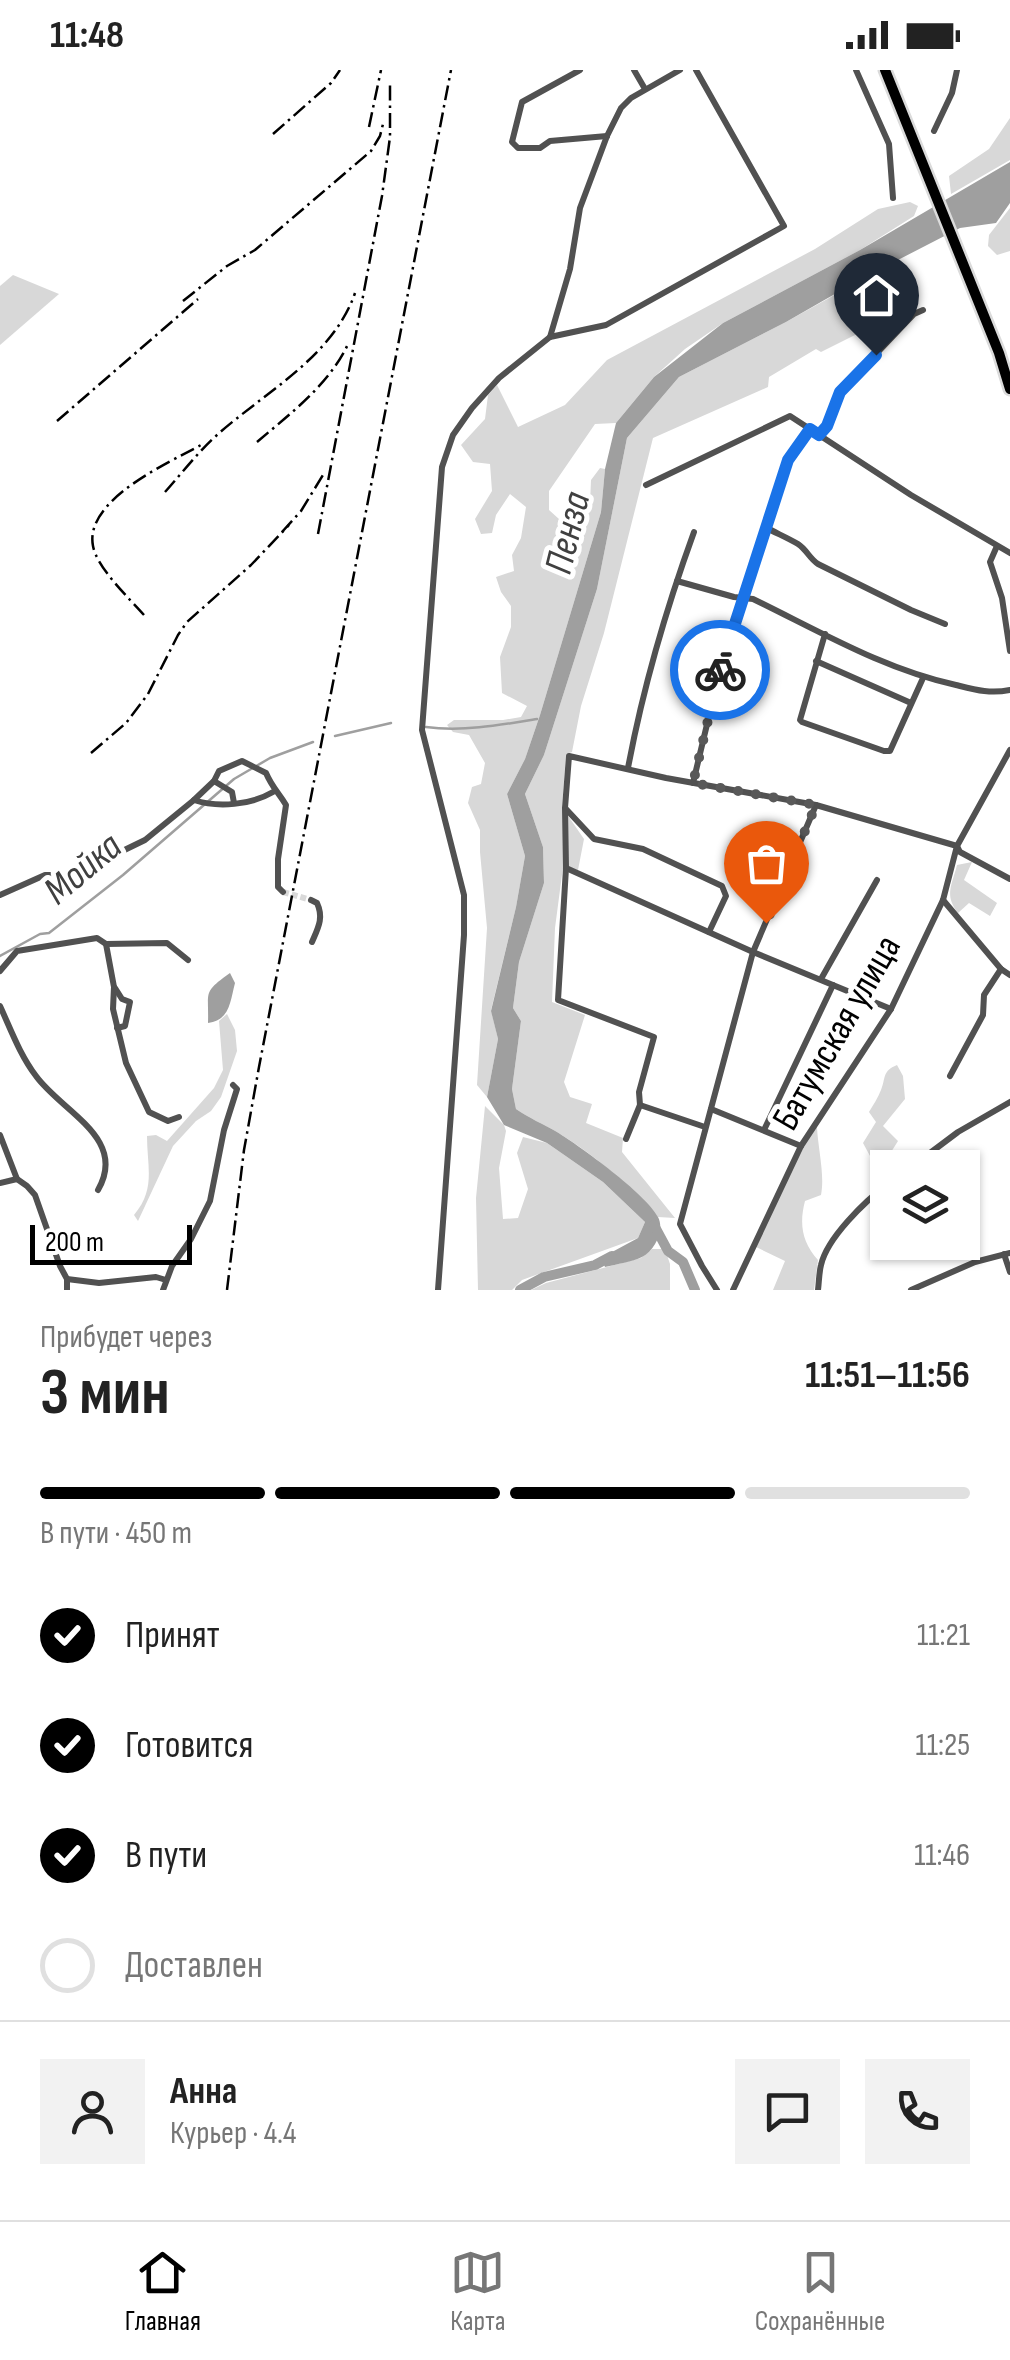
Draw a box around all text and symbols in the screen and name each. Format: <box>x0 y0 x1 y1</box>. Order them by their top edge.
text: 11:48 <box>50 13 124 58</box>
pin <box>834 253 919 356</box>
icon: home <box>849 268 904 323</box>
water label: Пенза <box>535 487 601 579</box>
courier <box>670 620 770 720</box>
icon: bike <box>693 643 748 698</box>
pin <box>724 821 809 924</box>
water label: Мойка <box>34 823 132 915</box>
icon: bag <box>739 836 794 891</box>
street label: Батумская улица <box>763 928 911 1138</box>
map controls <box>870 1150 980 1260</box>
button: layers <box>870 1150 980 1260</box>
scale bar <box>30 1220 192 1264</box>
text: 200 m <box>45 1226 104 1259</box>
text: Прибудет через <box>40 1318 212 1357</box>
text: 11:51–11:56 <box>805 1353 970 1398</box>
text: 3 мин <box>40 1355 170 1433</box>
text: В пути · 450 m <box>40 1514 192 1553</box>
icon: check <box>40 1608 95 1663</box>
text: Принят <box>125 1613 220 1658</box>
text: 11:21 <box>917 1616 970 1655</box>
icon: check <box>40 1718 95 1773</box>
text: Готовится <box>125 1723 254 1768</box>
text: 11:25 <box>916 1726 970 1765</box>
icon: check <box>40 1828 95 1883</box>
text: В пути <box>125 1833 207 1878</box>
text: 11:46 <box>914 1836 970 1875</box>
text: Доставлен <box>125 1943 263 1988</box>
button: person <box>40 2059 145 2164</box>
button: chat <box>735 2059 840 2164</box>
button: phone <box>865 2059 970 2164</box>
text: Анна <box>170 2069 237 2114</box>
text: Курьер · 4.4 <box>170 2114 296 2153</box>
tab: Главная <box>125 2245 201 2338</box>
tab: Карта <box>450 2245 505 2338</box>
tab: Сохранённые <box>755 2245 885 2338</box>

